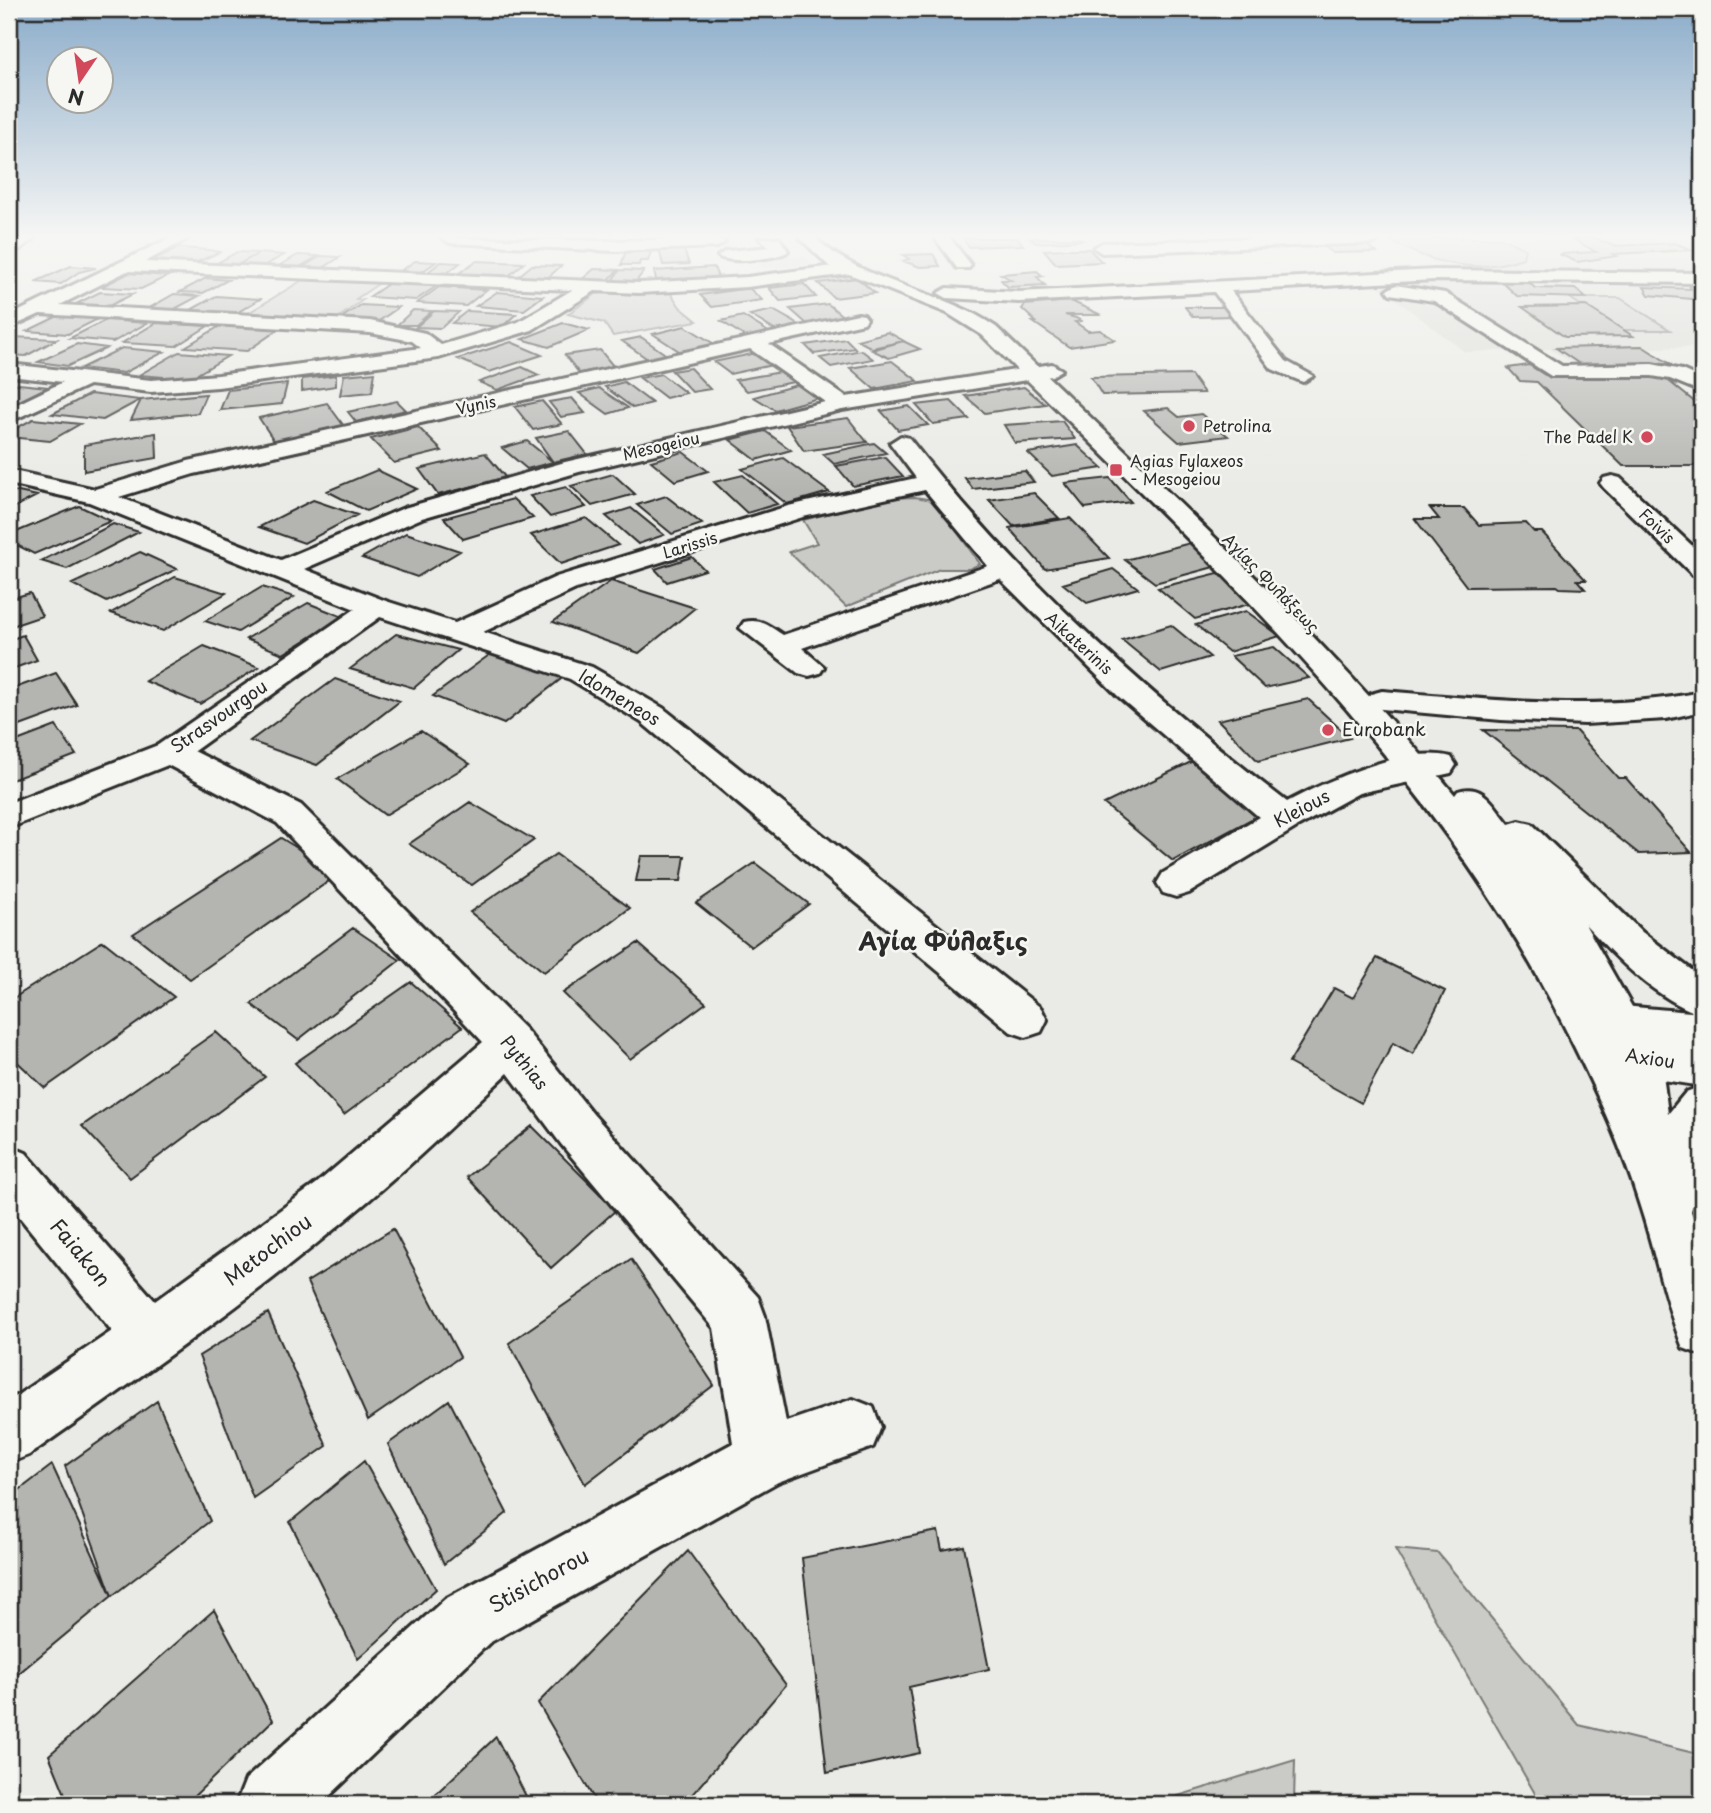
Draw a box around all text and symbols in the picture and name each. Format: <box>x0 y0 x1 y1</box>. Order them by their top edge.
north arrow <box>46 46 116 116</box>
text: N <box>65 82 86 113</box>
street label: Vynis <box>454 388 498 420</box>
place label: Petrolina <box>1203 413 1271 437</box>
marker: Petrolina <box>1181 418 1197 434</box>
place label: The Padel K <box>1543 424 1633 448</box>
street label: Mesogeiou <box>620 425 702 466</box>
marker: The Padel K <box>1639 429 1655 445</box>
place label: Agias Fylaxeos - Mesogeiou <box>1130 448 1243 490</box>
marker: Agias Fylaxeos - Mesogeiou <box>1108 462 1124 478</box>
street label: Foivis <box>1634 502 1681 549</box>
street label: Larissis <box>660 524 720 564</box>
street label: Αγίας Φυλάξεως <box>1218 527 1326 638</box>
street label: Aikaterinis <box>1040 605 1119 679</box>
street label: Idomeneos <box>574 662 666 732</box>
street label: Strasvourgou <box>164 672 272 759</box>
place label: Eurobank <box>1342 715 1426 742</box>
marker: Eurobank <box>1320 722 1336 738</box>
street label: Kleious <box>1269 782 1334 834</box>
district label: Αγία Φύλαξις <box>857 922 1028 958</box>
street label: Pythias <box>495 1029 556 1095</box>
street label: Axiou <box>1624 1041 1677 1074</box>
street label: Metochiou <box>216 1205 318 1292</box>
street label: Faiakon <box>43 1211 120 1293</box>
street label: Stisichorou <box>482 1539 594 1620</box>

